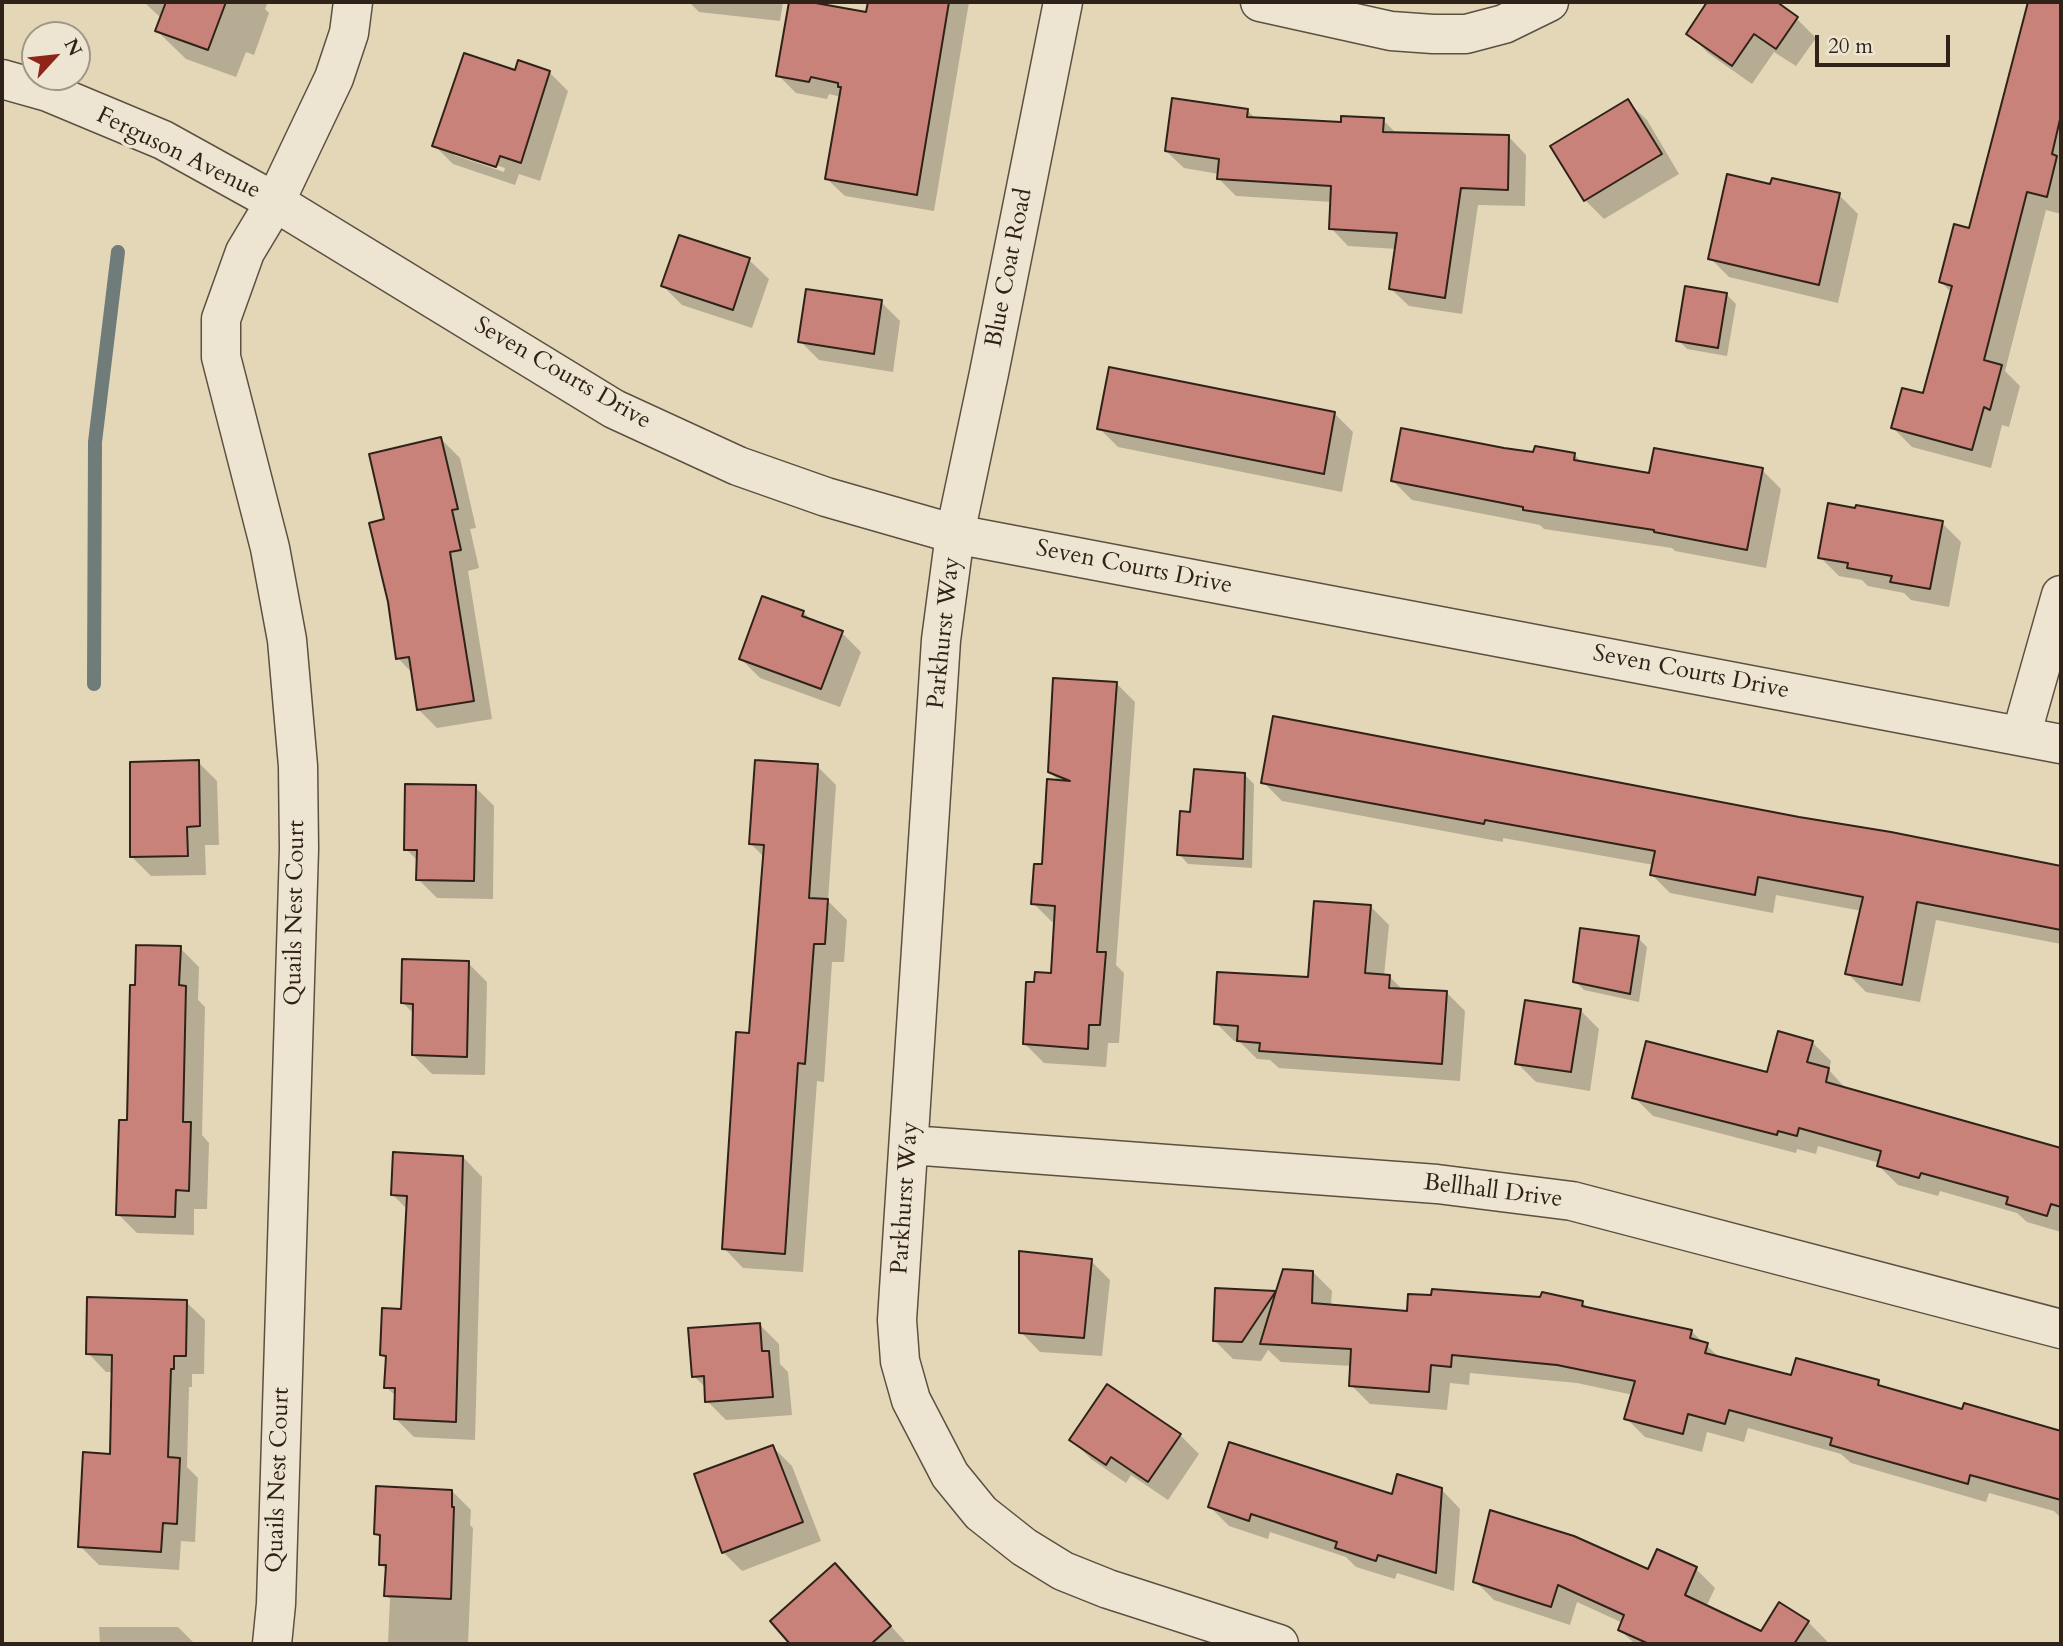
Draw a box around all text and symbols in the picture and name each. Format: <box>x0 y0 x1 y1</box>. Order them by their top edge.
north arrow <box>21 21 91 91</box>
scale bar <box>1818 21 1953 65</box>
text: 20 m <box>1828 32 1873 61</box>
text: N <box>58 34 88 61</box>
street label: Ferguson Avenue <box>91 102 265 206</box>
street label: Blue Coat Road <box>980 186 1040 350</box>
street label: Seven Courts Drive <box>468 312 656 436</box>
street label: Seven Courts Drive <box>1033 535 1235 601</box>
street label: Parkhurst Way <box>923 555 967 711</box>
street label: Seven Courts Drive <box>1590 640 1792 706</box>
street label: Quails Nest Court <box>280 820 312 1006</box>
street label: Parkhurst Way <box>886 1121 926 1275</box>
street label: Bellhall Drive <box>1422 1169 1564 1215</box>
street label: Quails Nest Court <box>261 1387 297 1573</box>

